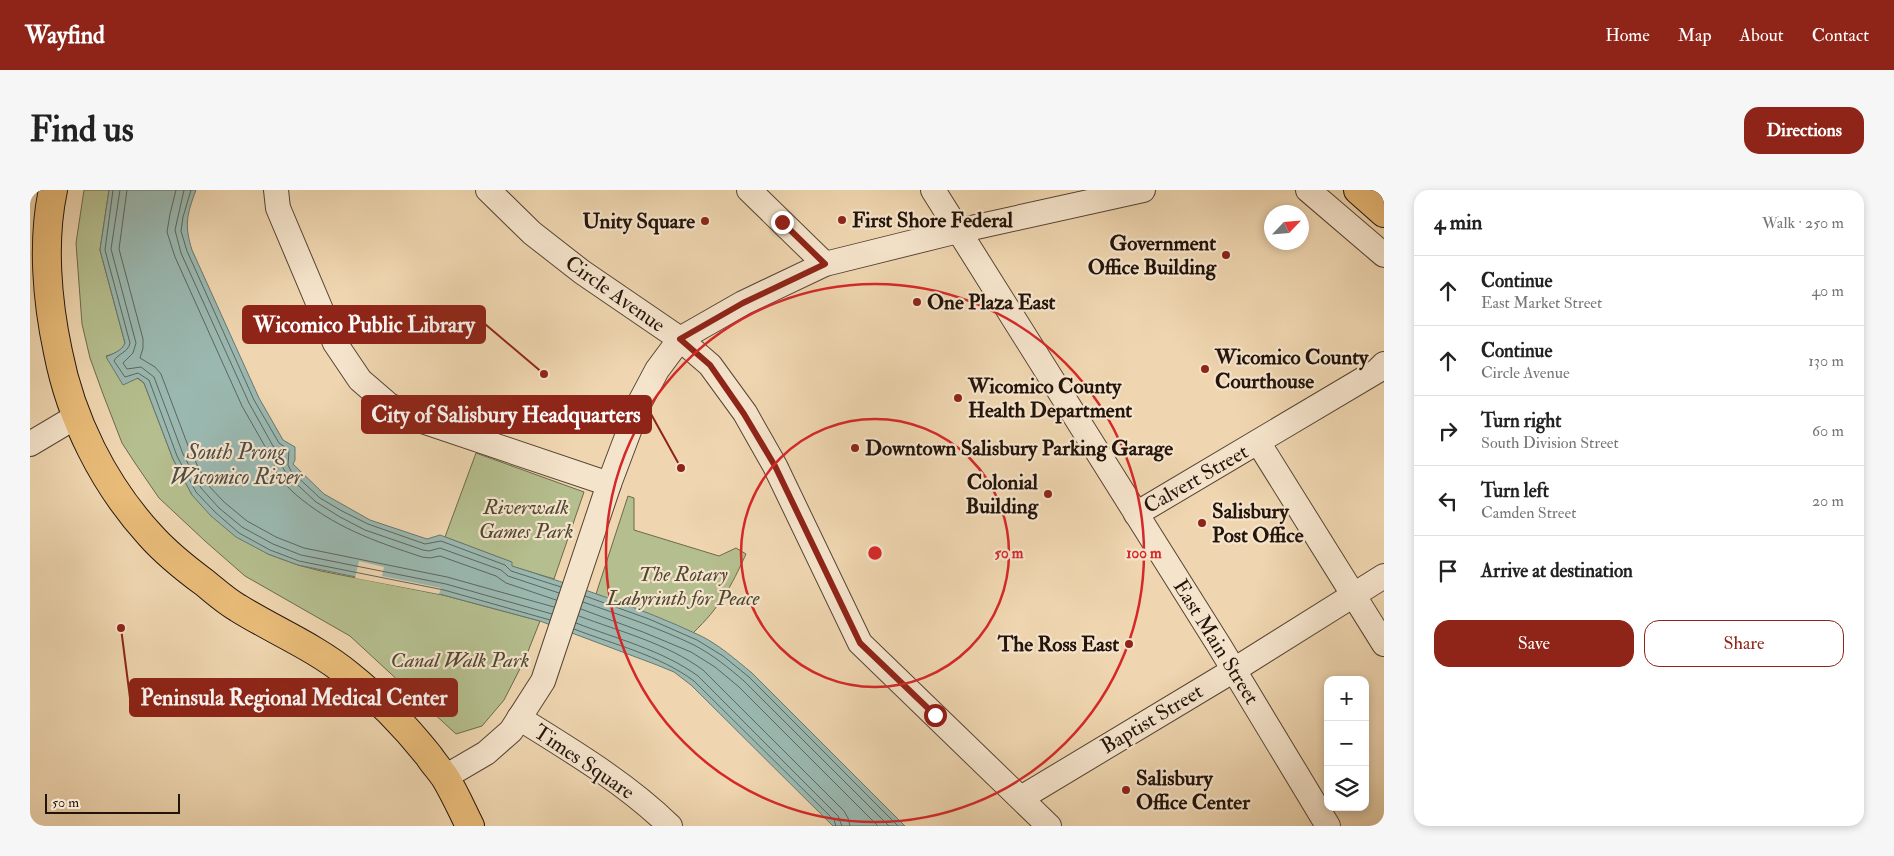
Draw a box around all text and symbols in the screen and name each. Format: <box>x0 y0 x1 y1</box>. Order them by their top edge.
text: Wayfind <box>25 20 105 51</box>
text: Home <box>1605 24 1650 47</box>
text: Map <box>1678 24 1712 47</box>
text: About <box>1740 24 1784 47</box>
text: Contact <box>1812 24 1869 47</box>
button: Directions <box>1744 107 1864 154</box>
text: Find us <box>30 108 134 152</box>
north arrow <box>1264 205 1309 250</box>
place label: First Shore Federal <box>852 207 1014 234</box>
place label: Unity Square <box>582 208 695 235</box>
text: 4 min <box>1434 209 1482 236</box>
route end <box>771 211 794 234</box>
text: Walk · 250 m <box>1762 213 1844 233</box>
marker: First Shore Federal <box>836 214 848 226</box>
marker: Unity Square <box>699 215 711 227</box>
place label: Government Office Building <box>1088 230 1217 281</box>
marker: Government Office Building <box>1220 249 1232 261</box>
street label: Circle Avenue <box>560 250 671 339</box>
text: Continue <box>1481 269 1552 293</box>
icon: ahead <box>1434 277 1462 305</box>
text: 40 m <box>1811 281 1844 301</box>
place label: One Plaza East <box>927 289 1056 316</box>
text: East Market Street <box>1481 293 1602 313</box>
marker: One Plaza East <box>911 296 923 308</box>
callout: Wicomico Public Library <box>243 306 485 343</box>
text: Wicomico Public Library <box>252 311 476 340</box>
text: Continue <box>1481 339 1552 363</box>
place label: Wicomico County Courthouse <box>1214 344 1369 395</box>
icon: ahead <box>1434 347 1462 375</box>
text: 130 m <box>1808 351 1844 371</box>
marker: Wicomico County Courthouse <box>1199 363 1211 375</box>
text: Circle Avenue <box>1481 363 1570 383</box>
place label: Wicomico County Health Department <box>967 373 1132 424</box>
marker: Wicomico County Health Department <box>952 392 964 404</box>
callout: City of Salisbury Headquarters <box>362 396 651 433</box>
text: City of Salisbury Headquarters <box>371 401 641 430</box>
text: Turn right <box>1481 409 1561 433</box>
icon: right <box>1434 417 1462 445</box>
text: 60 m <box>1812 421 1844 441</box>
text: South Division Street <box>1481 433 1619 453</box>
place label: Downtown Salisbury Parking Garage <box>865 435 1173 462</box>
water label: South Prong Wicomico River <box>170 438 304 491</box>
street label: Calvert Street <box>1139 438 1253 520</box>
marker: Downtown Salisbury Parking Garage <box>849 442 861 454</box>
place label: Colonial Building <box>965 469 1039 520</box>
text: Turn left <box>1481 479 1549 503</box>
icon: left <box>1434 487 1462 515</box>
marker: Colonial Building <box>1042 488 1054 500</box>
text: 20 m <box>1812 491 1844 511</box>
park label: Riverwalk Games Park <box>479 494 573 545</box>
place label: Salisbury Post Office <box>1212 498 1304 549</box>
text: Camden Street <box>1481 503 1576 523</box>
marker: Salisbury Post Office <box>1196 517 1208 529</box>
centre of rings <box>866 544 884 562</box>
text: 50 m <box>995 544 1024 563</box>
text: 100 m <box>1126 544 1162 563</box>
icon: arrive <box>1434 557 1462 585</box>
text: Arrive at destination <box>1481 559 1633 583</box>
park label: The Rotary Labyrinth for Peace <box>605 561 761 612</box>
street label: East Main Street <box>1167 574 1265 710</box>
button: Save <box>1434 620 1634 667</box>
button: Share <box>1644 620 1844 667</box>
place label: The Ross East <box>997 631 1119 658</box>
marker: The Ross East <box>1123 638 1135 650</box>
park label: Canal Walk Park <box>391 647 529 674</box>
map controls <box>1324 676 1369 811</box>
button: + <box>1324 676 1369 721</box>
street label: Baptist Street <box>1096 678 1208 760</box>
callout: Peninsula Regional Medical Center <box>130 679 457 716</box>
text: Peninsula Regional Medical Center <box>141 684 448 713</box>
route start <box>924 704 947 727</box>
street label: Times Square <box>528 718 640 806</box>
button: − <box>1324 721 1369 766</box>
place label: Salisbury Office Center <box>1136 765 1251 816</box>
button: layers <box>1324 766 1369 811</box>
marker: Salisbury Office Center <box>1120 784 1132 796</box>
scale bar <box>45 791 180 814</box>
text: 50 m <box>52 794 79 811</box>

